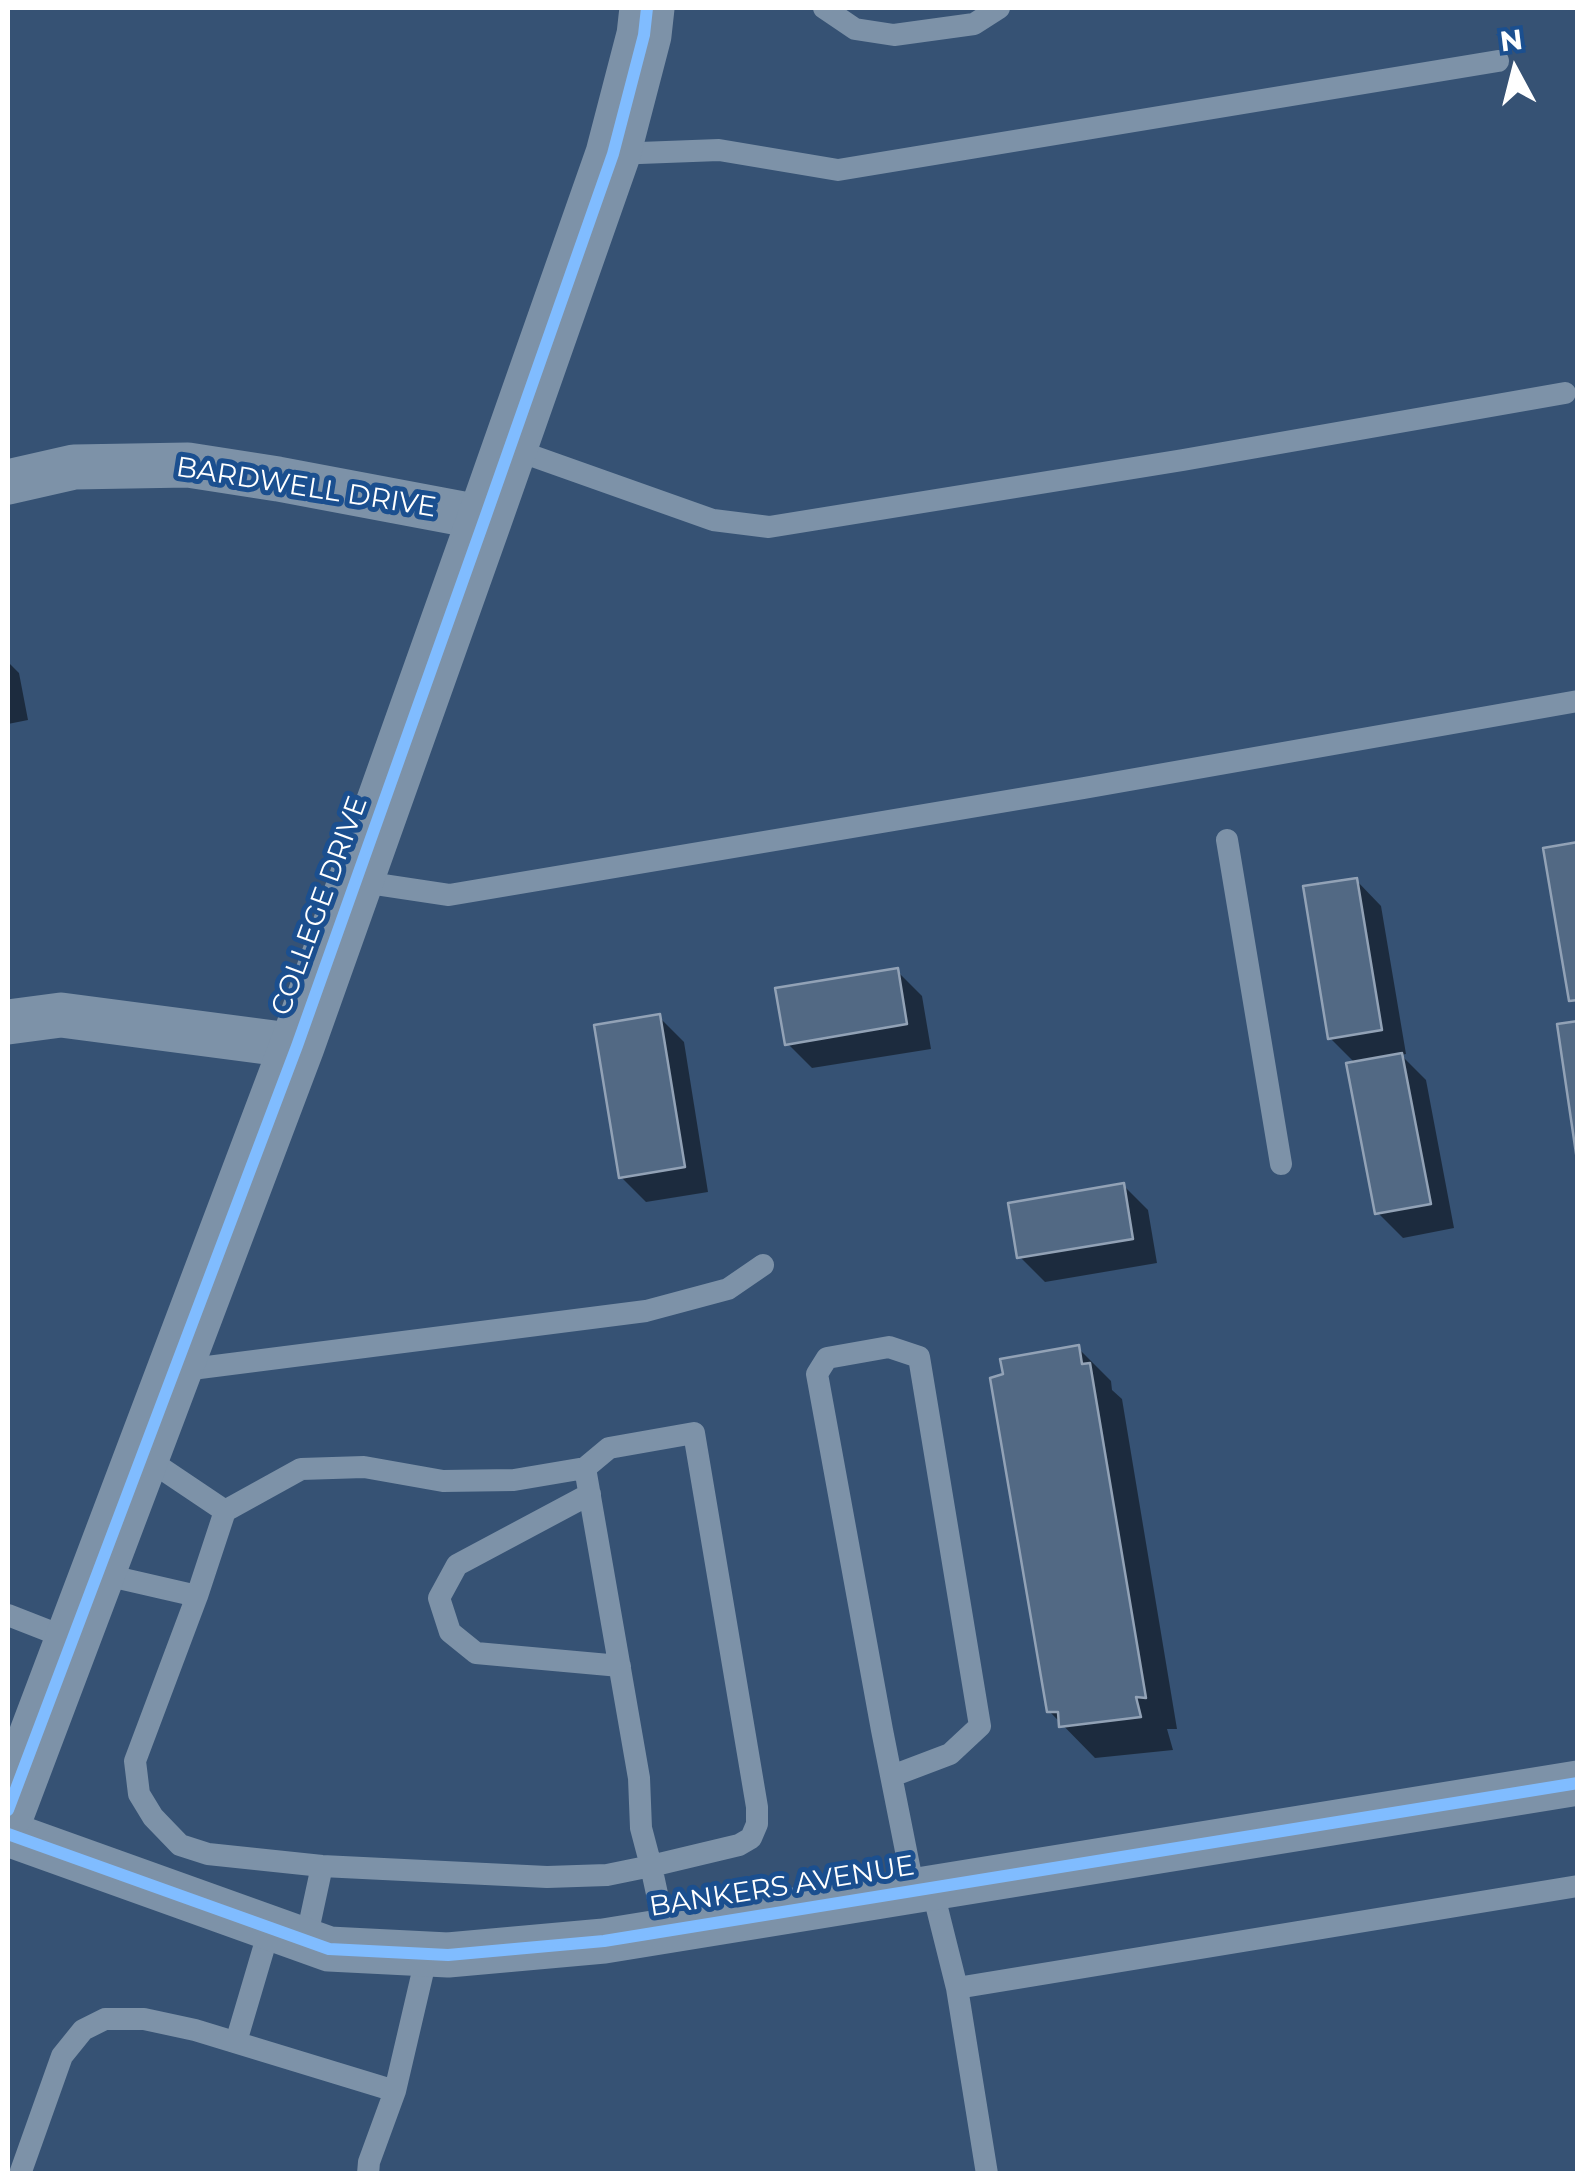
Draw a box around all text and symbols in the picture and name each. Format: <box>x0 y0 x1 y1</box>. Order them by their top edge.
north arrow <box>1465 20 1565 120</box>
text: N <box>1498 22 1525 58</box>
street label: BARDWELL DRIVE <box>174 451 438 525</box>
street label: COLLEGE DRIVE <box>265 792 375 1020</box>
street label: BANKERS AVENUE <box>647 1849 917 1925</box>

